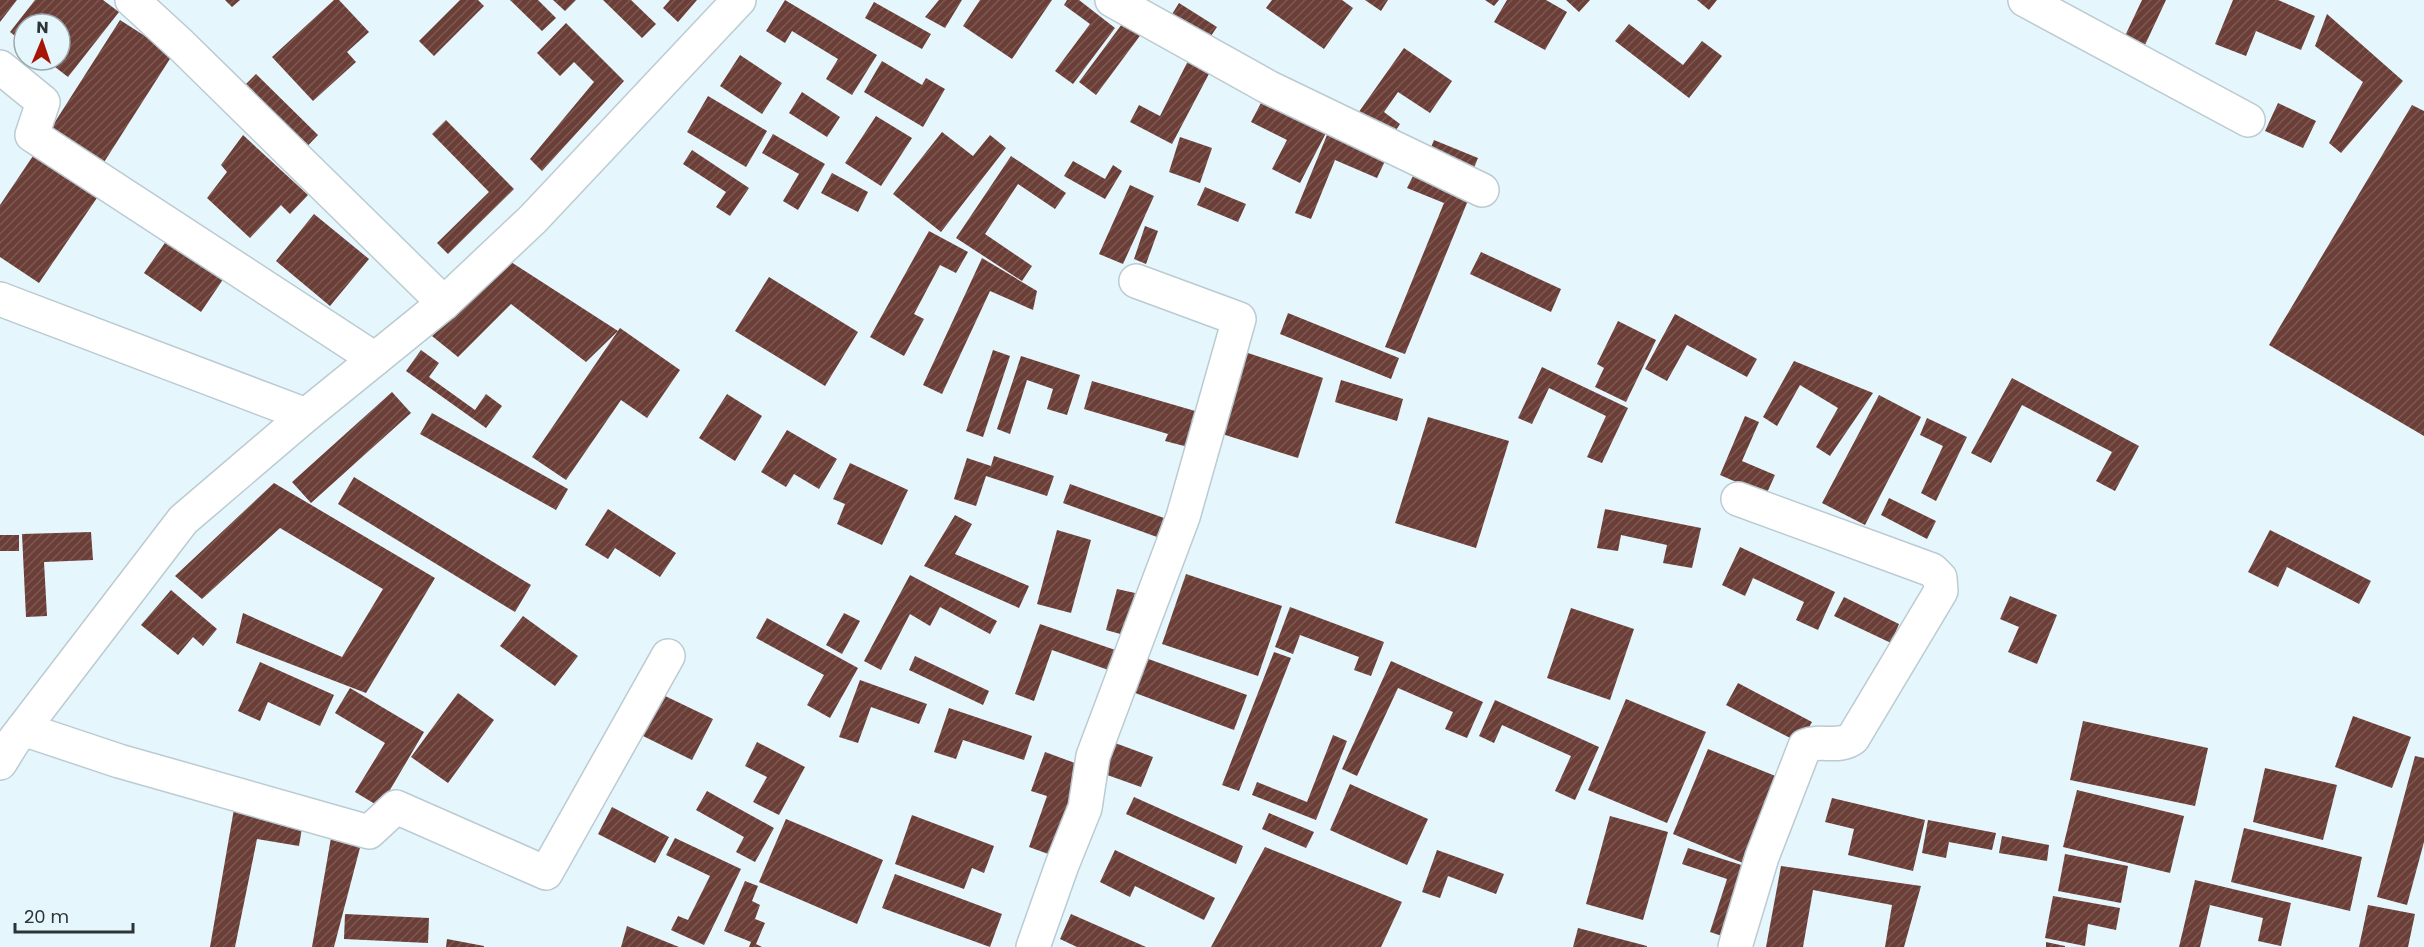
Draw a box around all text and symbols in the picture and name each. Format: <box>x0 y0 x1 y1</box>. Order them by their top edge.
north arrow <box>12 12 72 72</box>
text: N <box>36 16 49 39</box>
scale bar <box>15 896 134 934</box>
text: 20 m <box>24 904 69 929</box>

